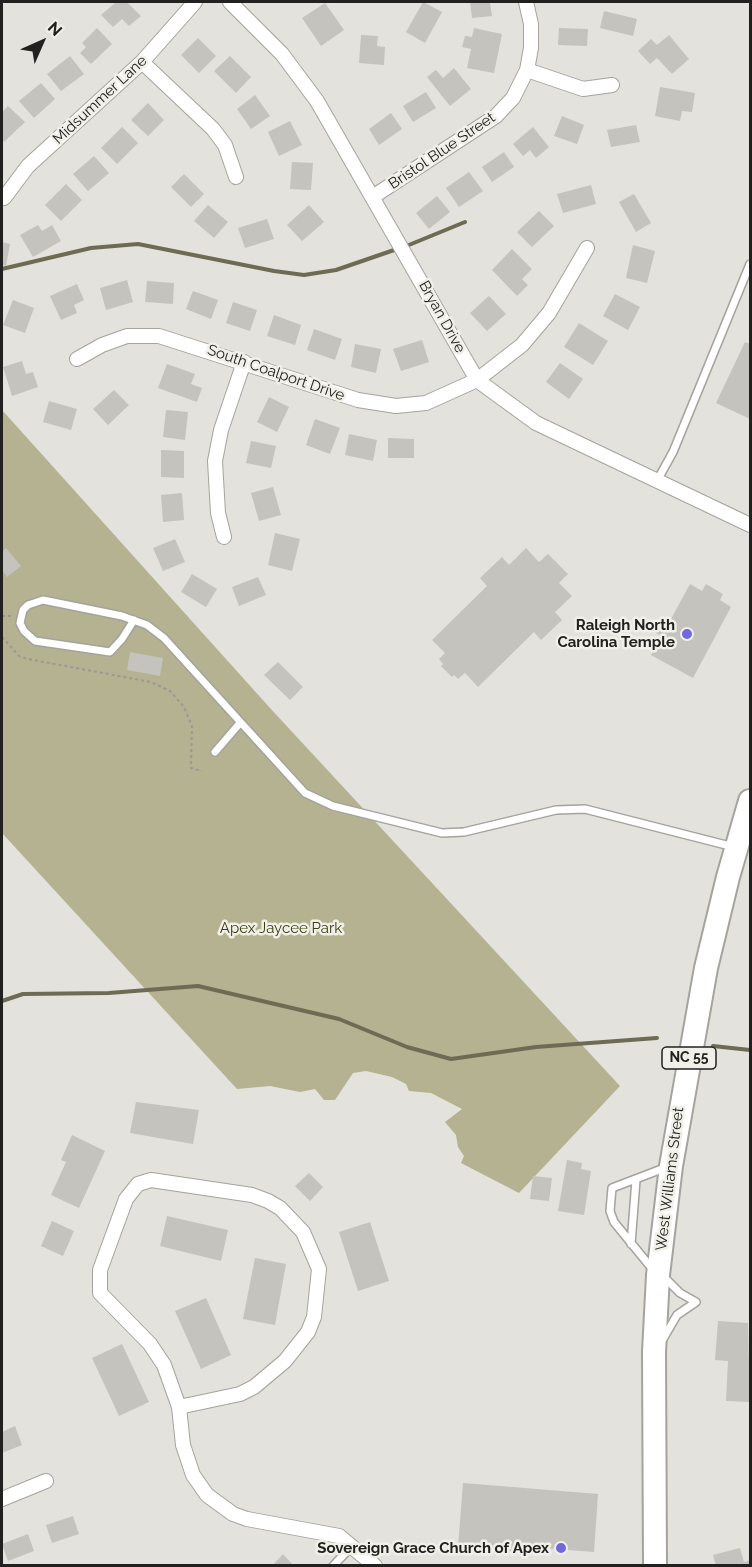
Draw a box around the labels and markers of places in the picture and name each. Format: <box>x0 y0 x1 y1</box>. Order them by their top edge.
place label: Raleigh North Carolina Temple <box>557 616 675 651</box>
marker: Raleigh North Carolina Temple <box>680 627 694 641</box>
place label: Sovereign Grace Church of Apex <box>317 1539 549 1557</box>
marker: Sovereign Grace Church of Apex <box>554 1541 568 1555</box>

